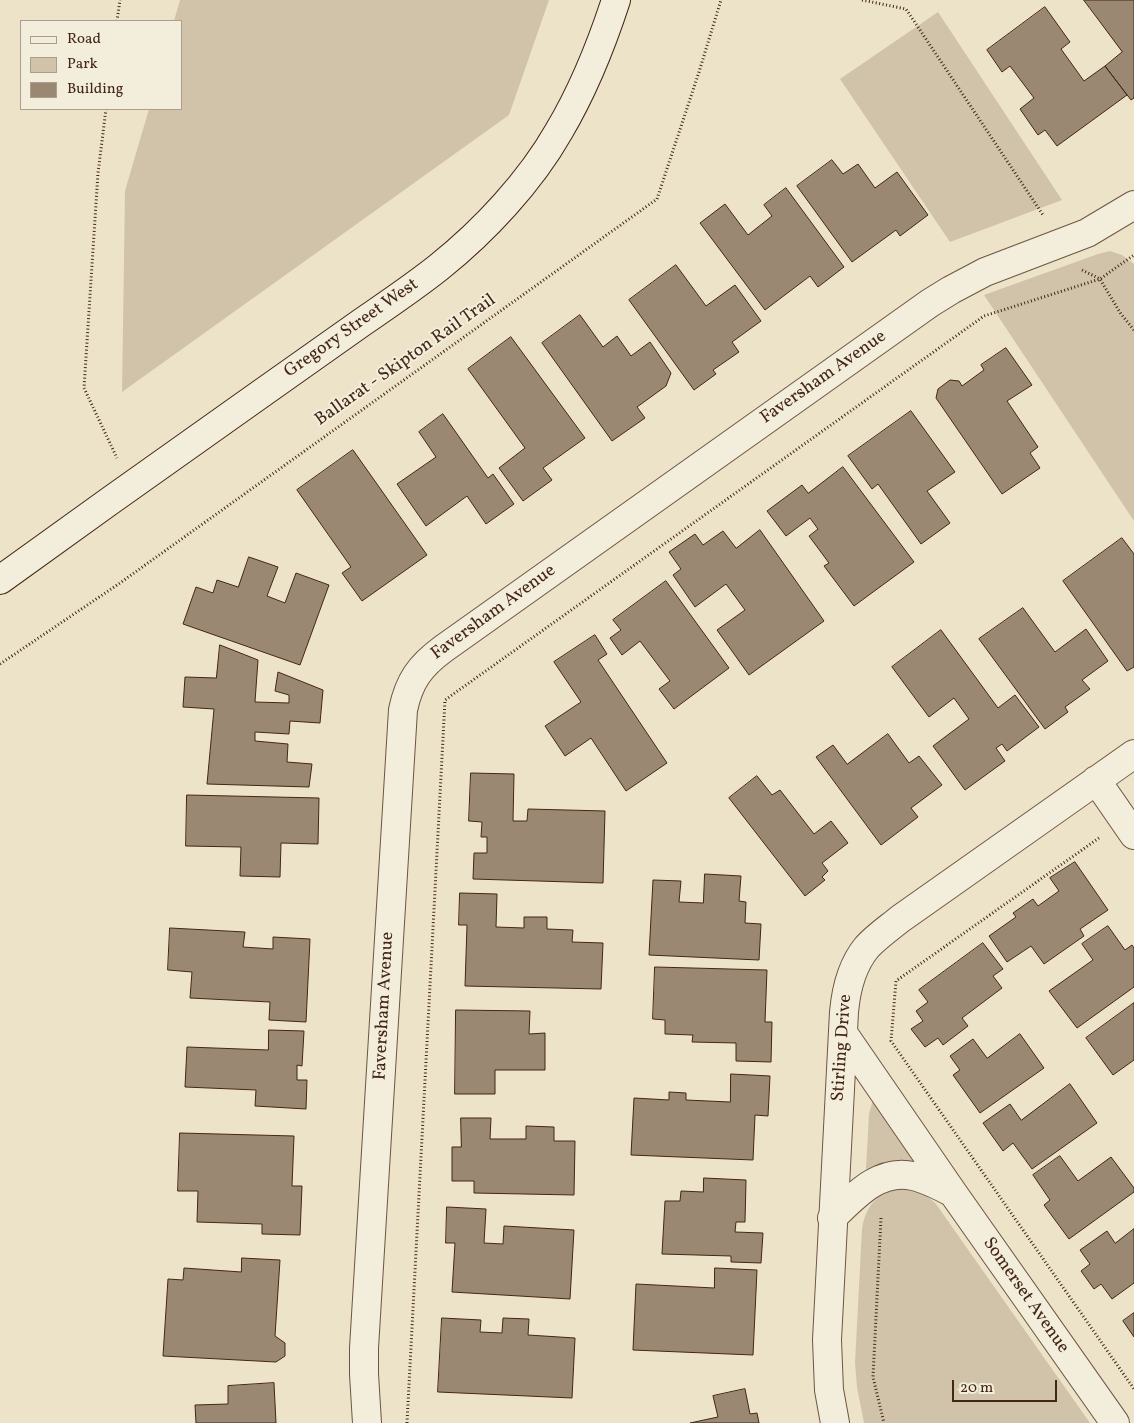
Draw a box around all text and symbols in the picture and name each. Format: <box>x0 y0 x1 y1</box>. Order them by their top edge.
legend <box>20 20 182 110</box>
text: Road <box>67 29 101 50</box>
text: Park <box>67 54 98 75</box>
text: Building <box>67 79 123 100</box>
street label: Gregory Street West <box>281 275 423 383</box>
street label: Ballarat - Skipton Rail Trail <box>312 290 500 432</box>
street label: Faversham Avenue <box>757 326 891 430</box>
street label: Faversham Avenue <box>427 561 561 665</box>
street label: Faversham Avenue <box>370 931 400 1081</box>
street label: Stirling Drive <box>828 994 858 1102</box>
street label: Somerset Avenue <box>977 1234 1073 1358</box>
scale bar <box>954 1370 1059 1402</box>
text: 20 m <box>960 1378 993 1399</box>

